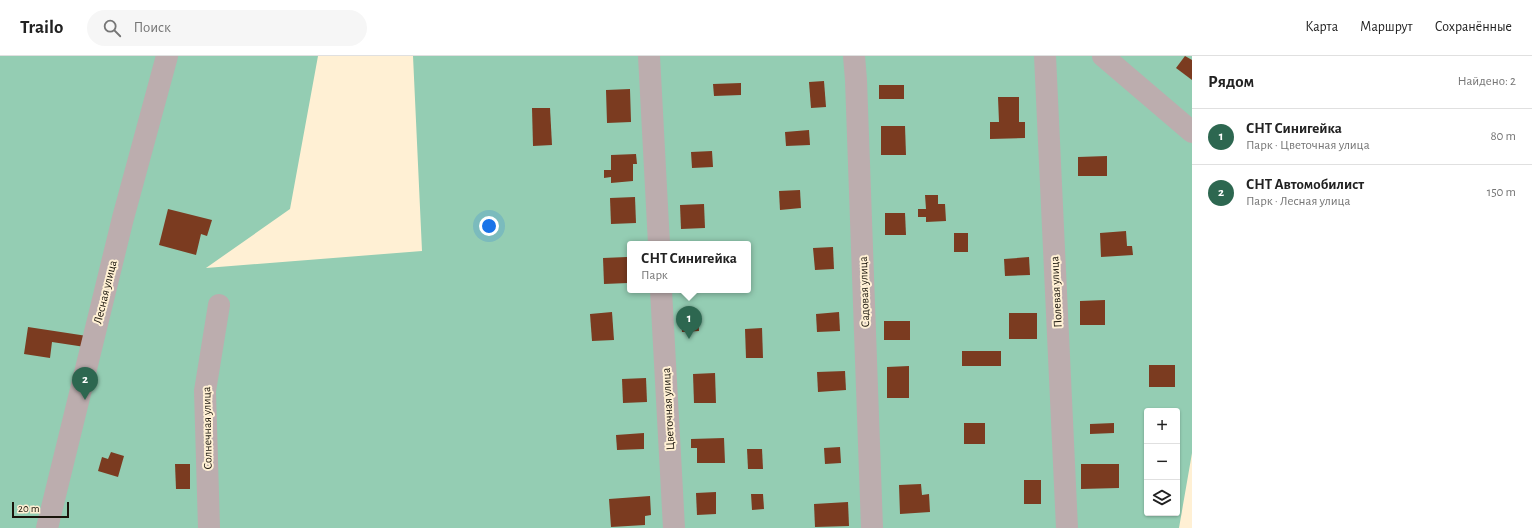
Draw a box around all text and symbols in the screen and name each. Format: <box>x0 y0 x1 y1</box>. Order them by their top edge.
search box <box>87 10 367 46</box>
icon: search <box>101 17 123 39</box>
text: Trailo <box>20 18 63 37</box>
text: Поиск <box>133 20 171 35</box>
text: Карта <box>1305 20 1338 34</box>
text: Маршрут <box>1360 20 1413 34</box>
text: Сохранённые <box>1435 20 1512 34</box>
text: Рядом <box>1208 73 1254 90</box>
text: Найдено: 2 <box>1458 75 1516 88</box>
text: СНТ Синигейка <box>1246 121 1342 136</box>
text: 1 <box>1219 130 1223 143</box>
text: 80 m <box>1490 130 1516 143</box>
text: Парк · Цветочная улица <box>1246 139 1370 152</box>
text: СНТ Автомобилист <box>1246 177 1364 192</box>
text: 2 <box>1218 186 1224 199</box>
text: 150 m <box>1487 186 1516 199</box>
text: Парк · Лесная улица <box>1246 195 1351 208</box>
your location <box>479 216 499 236</box>
popup <box>627 241 751 293</box>
text: СНТ Синигейка <box>641 251 737 266</box>
street label: Полевая улица <box>1048 255 1065 328</box>
street label: Садовая улица <box>857 256 872 328</box>
street label: Лесная улица <box>91 258 120 325</box>
text: Парк <box>641 269 668 282</box>
pin: 1 <box>676 306 702 339</box>
pin: 2 <box>72 367 98 400</box>
street label: Цветочная улица <box>660 367 677 451</box>
street label: Солнечная улица <box>200 386 215 470</box>
map controls <box>1144 408 1180 516</box>
button: + <box>1144 408 1180 444</box>
button: − <box>1144 444 1180 480</box>
button: layers <box>1144 480 1180 516</box>
scale bar <box>12 500 69 519</box>
text: 20 m <box>18 503 39 514</box>

